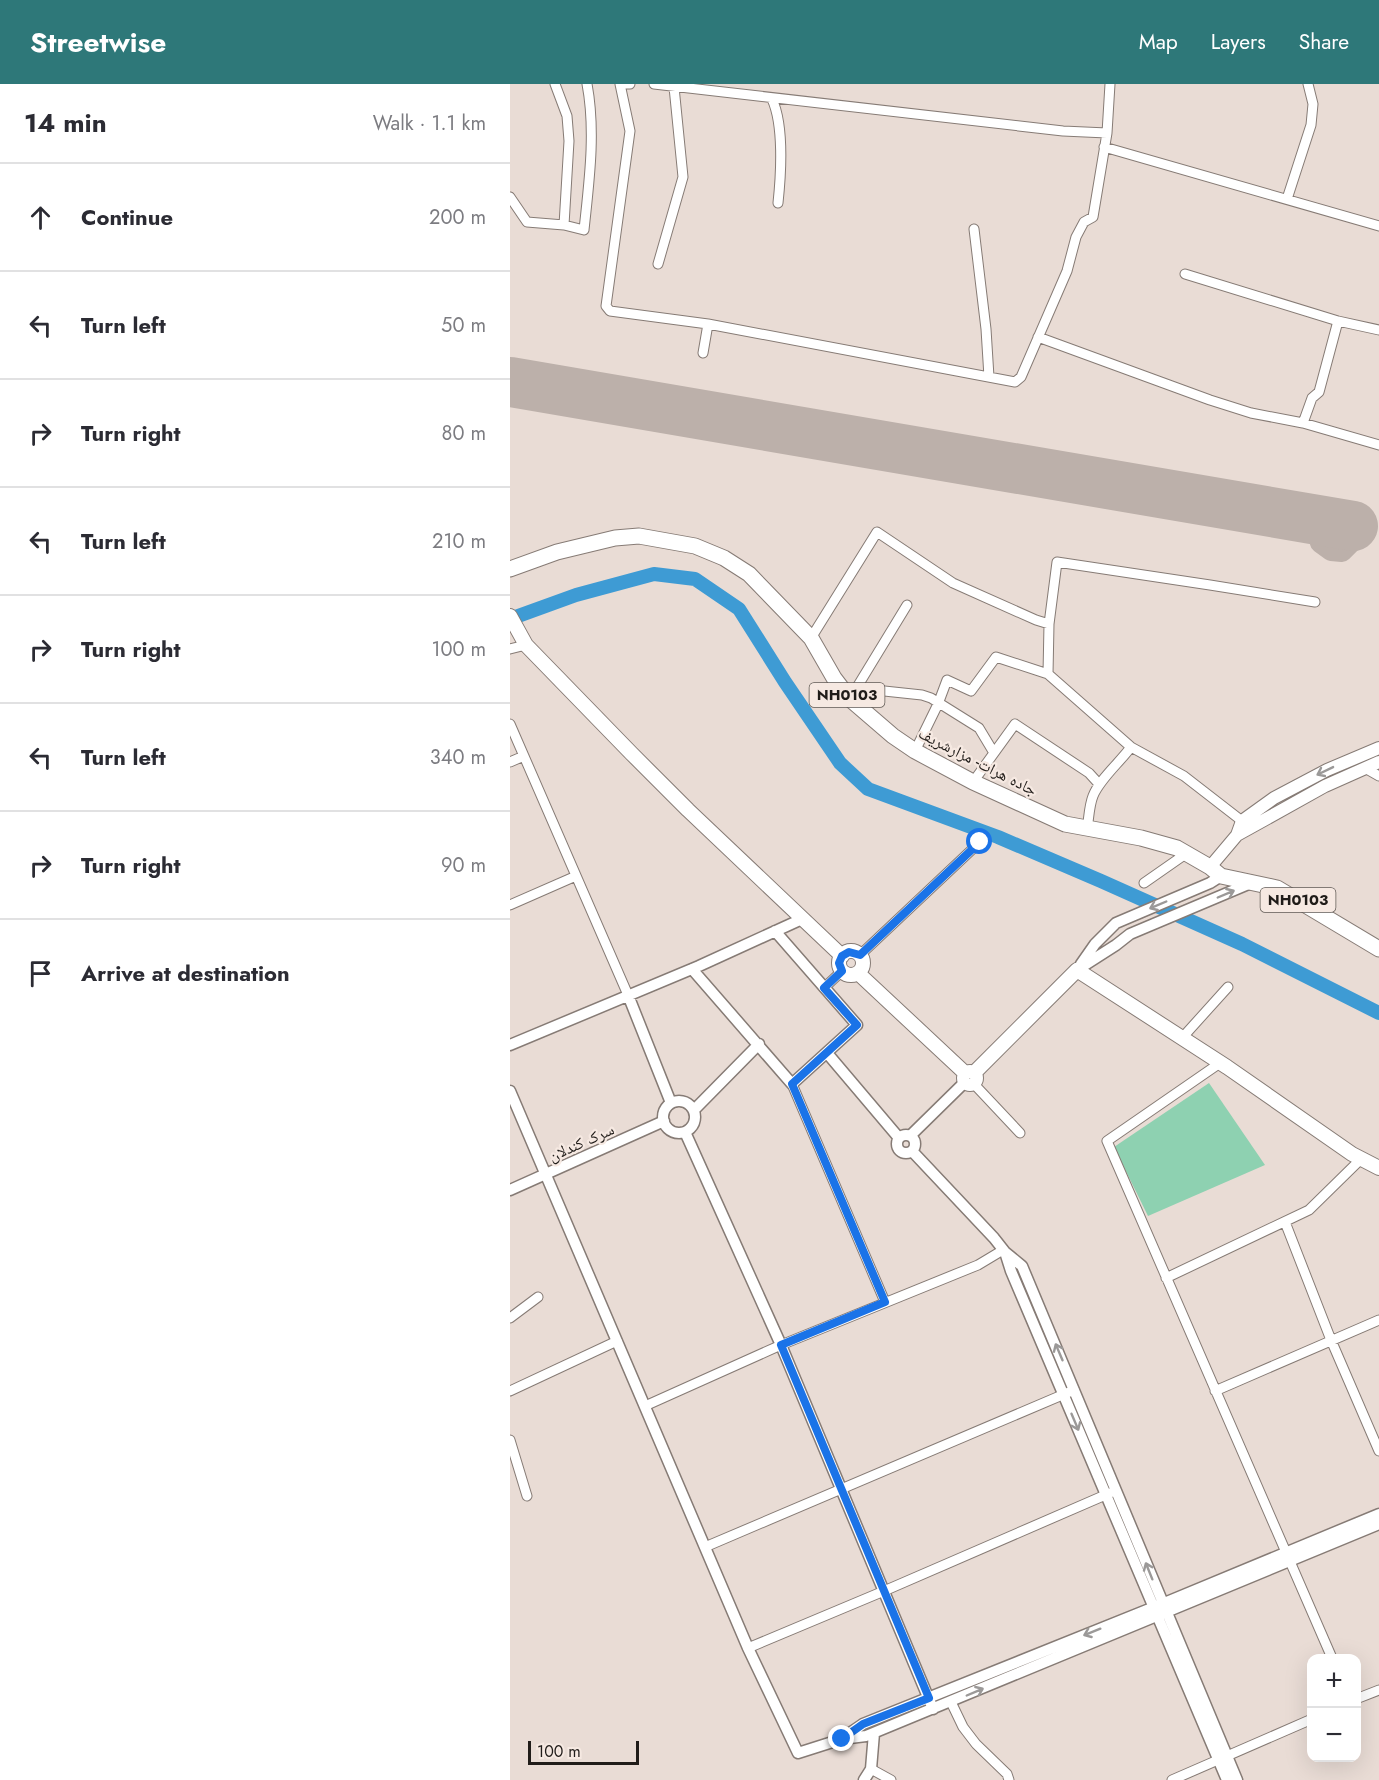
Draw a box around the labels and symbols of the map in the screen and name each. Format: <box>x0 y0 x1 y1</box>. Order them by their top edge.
road number: NH0103 <box>810 683 884 707</box>
street label: جاده هرات- مزارشریف <box>914 722 1041 801</box>
one-way arrow <box>1317 766 1335 777</box>
route start <box>966 828 992 854</box>
one-way arrow <box>1217 888 1235 899</box>
road number: NH0103 <box>1260 888 1336 912</box>
one-way arrow <box>1149 900 1167 912</box>
street label: سرک کندلان <box>545 1118 618 1167</box>
one-way arrow <box>1053 1344 1064 1362</box>
one-way arrow <box>1070 1412 1081 1431</box>
one-way arrow <box>1143 1563 1154 1581</box>
one-way arrow <box>1083 1627 1102 1638</box>
one-way arrow <box>965 1686 984 1697</box>
route end <box>828 1725 854 1751</box>
scale bar <box>528 1738 639 1766</box>

